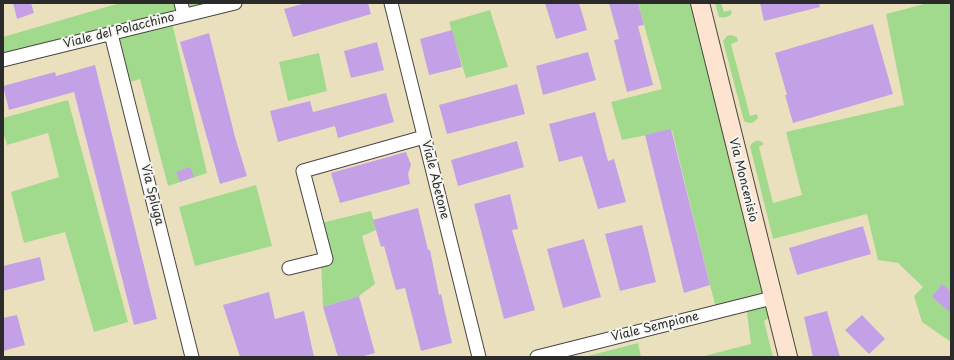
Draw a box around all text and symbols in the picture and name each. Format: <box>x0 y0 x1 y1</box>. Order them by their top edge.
street label: Viale del Polacchino <box>62 10 176 52</box>
street label: Via Moncenisio <box>726 136 760 224</box>
street label: Viale Abetone <box>418 139 452 221</box>
street label: Via Spluga <box>137 163 167 227</box>
street label: Viale Sempione <box>610 309 700 345</box>

